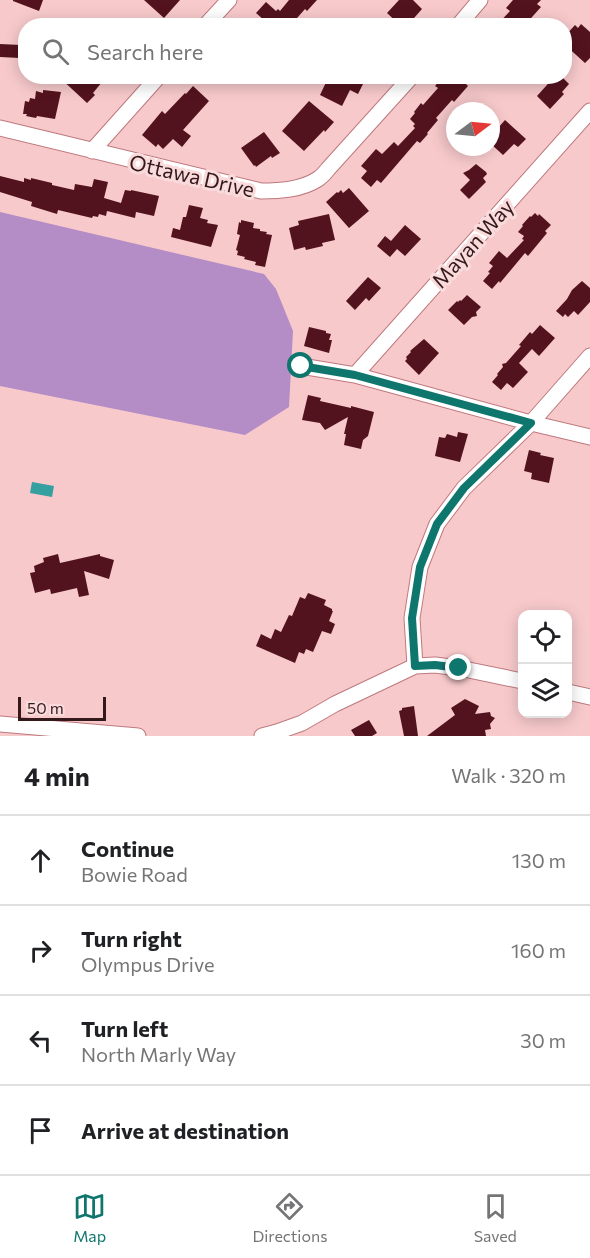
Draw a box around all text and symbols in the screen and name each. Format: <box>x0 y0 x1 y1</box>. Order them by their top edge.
search box <box>18 18 572 84</box>
icon: search <box>39 35 72 68</box>
text: Search here <box>87 38 203 65</box>
north arrow <box>446 102 500 156</box>
street label: Ottawa Drive <box>127 148 257 202</box>
street label: Mayan Way <box>426 194 518 292</box>
route start <box>287 352 313 378</box>
map controls <box>518 610 572 718</box>
button: locate <box>518 610 572 664</box>
route end <box>445 654 471 680</box>
button: layers <box>518 664 572 718</box>
scale bar <box>18 694 106 722</box>
text: 50 m <box>27 698 64 717</box>
text: 4 min <box>24 760 90 791</box>
text: Walk · 320 m <box>451 763 566 787</box>
text: Continue <box>81 835 174 862</box>
icon: ahead <box>24 844 57 877</box>
text: 130 m <box>512 848 566 872</box>
text: Bowie Road <box>81 862 188 886</box>
text: Turn right <box>81 925 182 952</box>
icon: right <box>24 934 57 967</box>
text: 160 m <box>511 938 566 962</box>
text: Olympus Drive <box>81 952 214 976</box>
text: Turn left <box>81 1015 168 1042</box>
icon: left <box>24 1024 57 1057</box>
text: 30 m <box>520 1028 566 1052</box>
text: North Marly Way <box>81 1042 236 1066</box>
icon: arrive <box>24 1114 57 1147</box>
text: Arrive at destination <box>81 1117 289 1144</box>
tab: Map <box>73 1190 106 1245</box>
tab: Directions <box>252 1190 327 1245</box>
tab: Saved <box>474 1190 517 1245</box>

